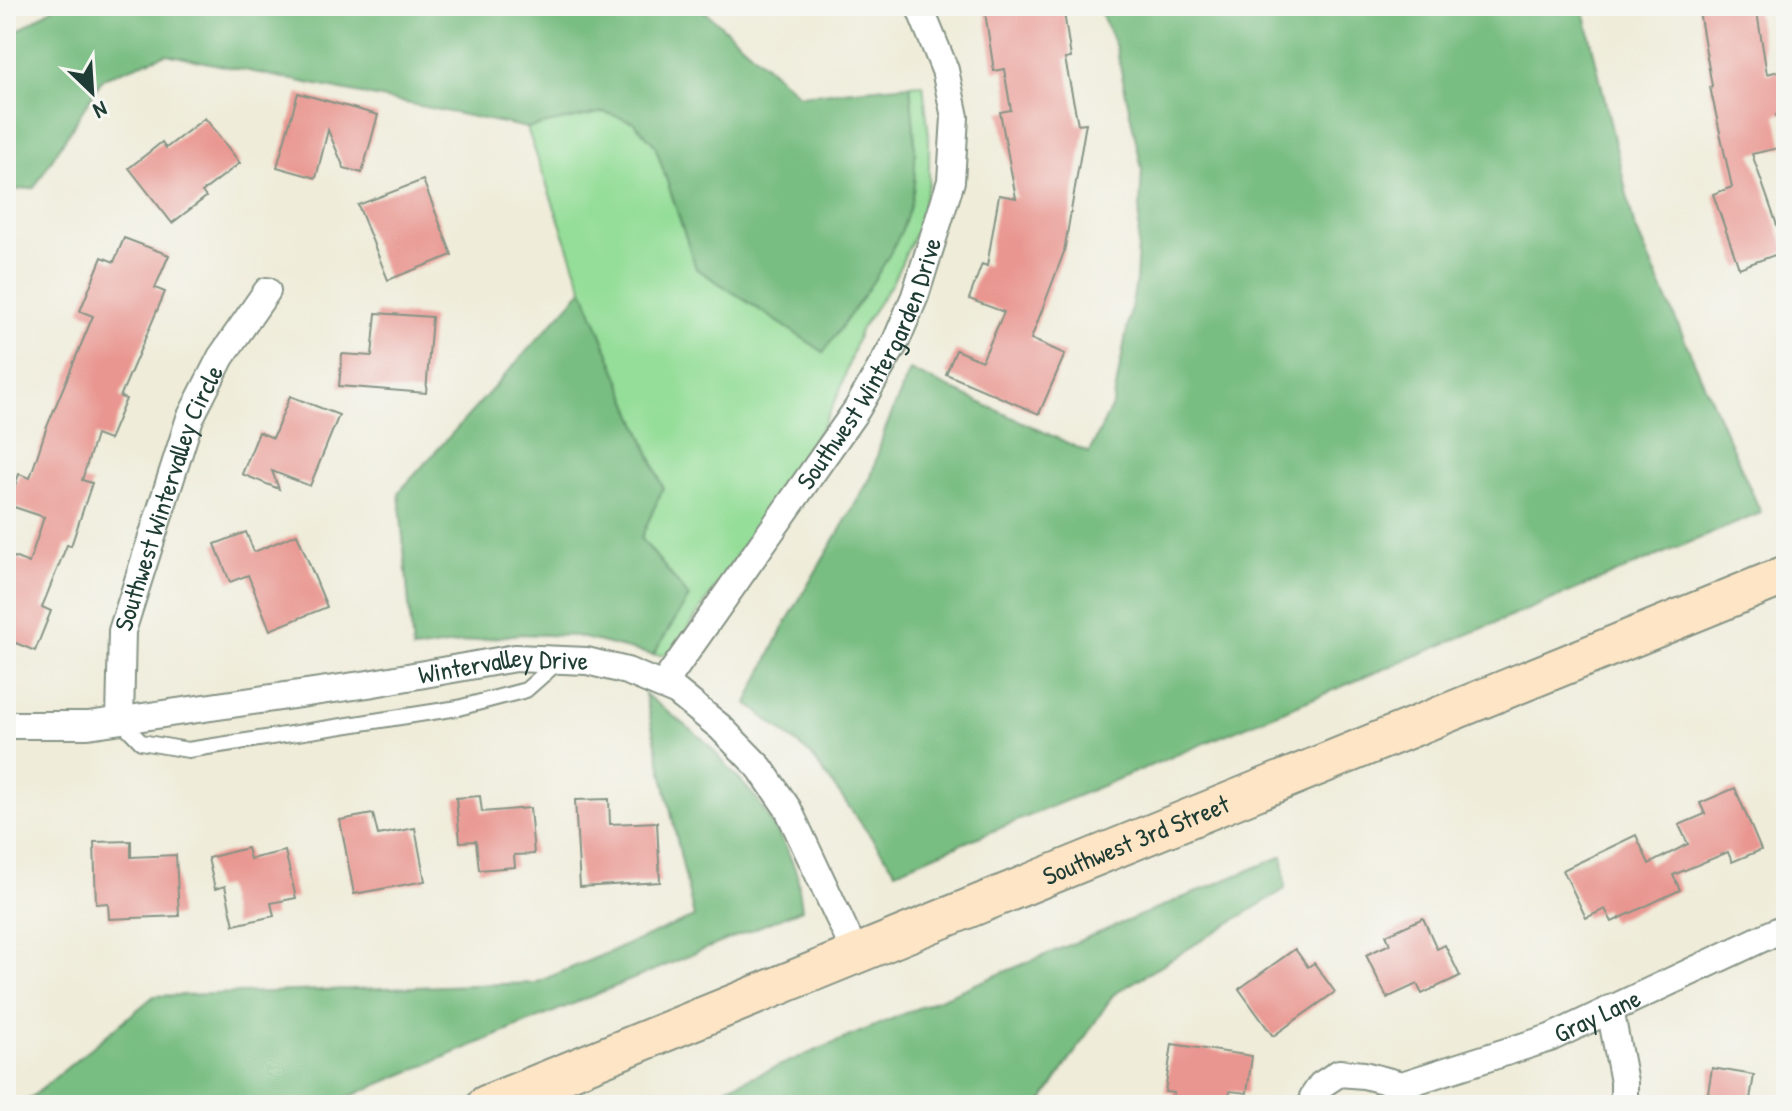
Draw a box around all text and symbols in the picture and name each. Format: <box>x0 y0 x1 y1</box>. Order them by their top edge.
north arrow <box>52 52 132 132</box>
text: N <box>89 94 112 126</box>
street label: Southwest Wintergarden Drive <box>788 233 949 496</box>
street label: Southwest Wintervalley Circle <box>105 359 231 635</box>
street label: Wintervalley Drive <box>416 640 589 692</box>
street label: Southwest 3rd Street <box>1037 785 1235 893</box>
street label: Gray Lane <box>1548 980 1646 1051</box>

